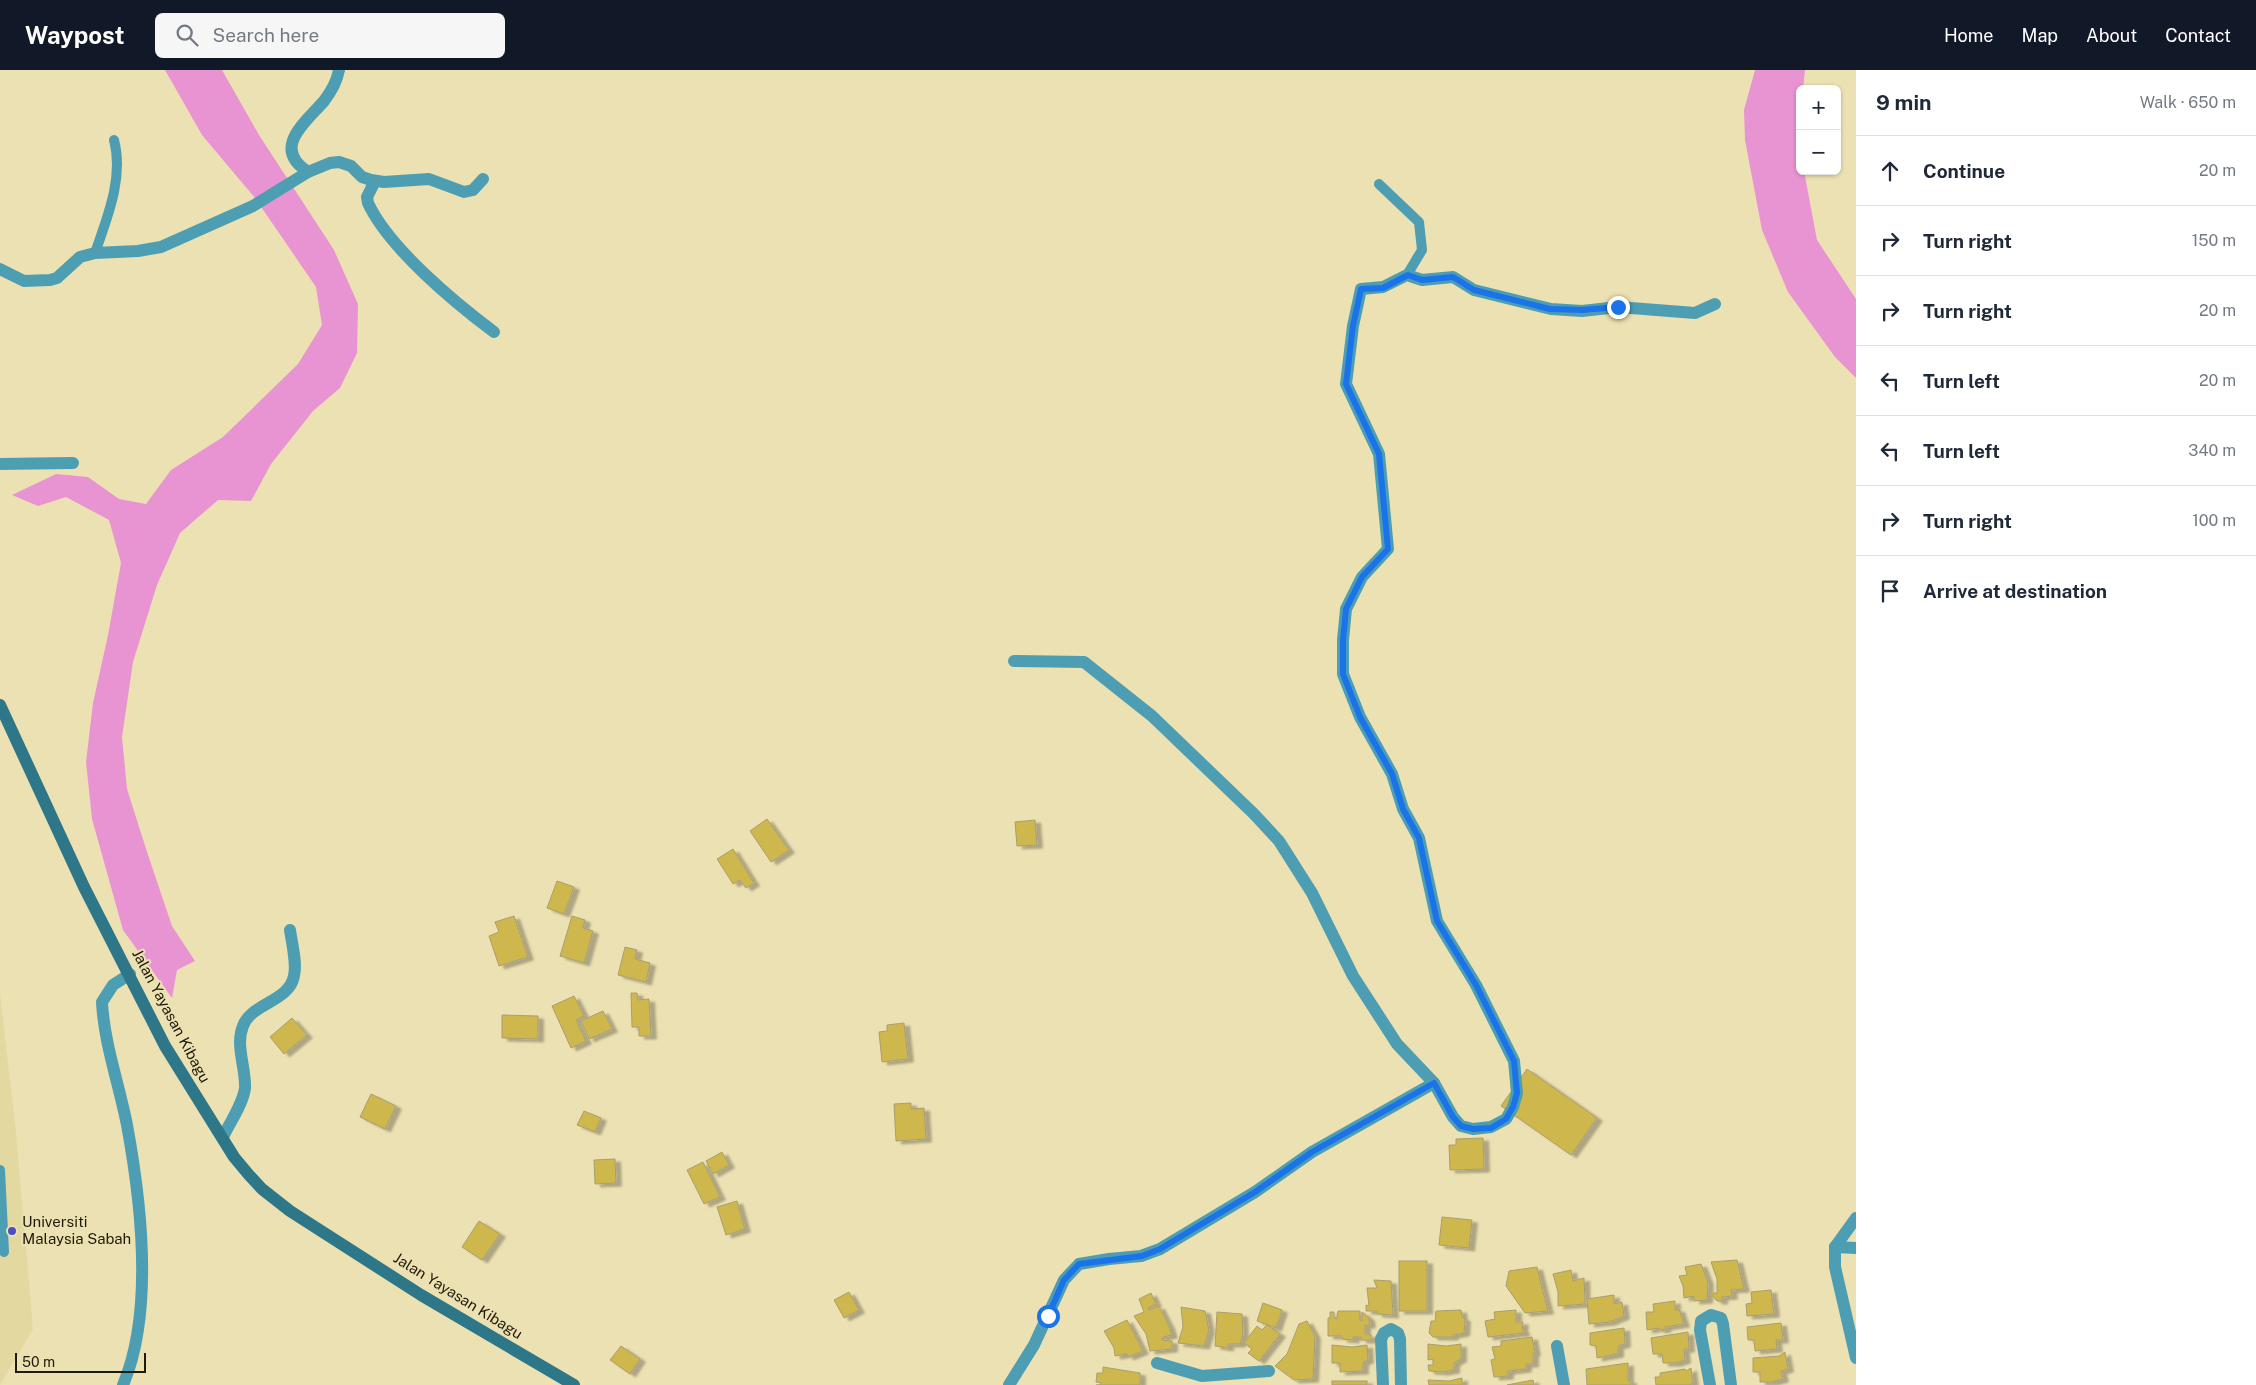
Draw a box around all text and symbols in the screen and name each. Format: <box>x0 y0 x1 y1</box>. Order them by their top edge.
search box <box>155 13 505 58</box>
text: Waypost <box>25 21 125 49</box>
icon: search <box>173 21 201 49</box>
text: Search here <box>213 24 319 46</box>
text: Home <box>1944 25 1994 46</box>
text: Map <box>2022 25 2058 46</box>
text: About <box>2086 25 2137 46</box>
text: Contact <box>2165 25 2231 46</box>
map controls <box>1796 85 1841 175</box>
button: + <box>1796 85 1841 130</box>
text: 9 min <box>1876 90 1932 115</box>
text: Walk · 650 m <box>2140 93 2236 112</box>
button: − <box>1796 130 1841 175</box>
icon: ahead <box>1876 157 1904 185</box>
text: Continue <box>1923 160 2005 182</box>
text: 20 m <box>2199 161 2236 180</box>
icon: right <box>1876 227 1904 255</box>
text: Turn right <box>1923 230 2012 252</box>
text: 150 m <box>2192 231 2236 250</box>
route end <box>1607 296 1630 319</box>
icon: right <box>1876 297 1904 325</box>
text: Turn right <box>1923 300 2012 322</box>
text: 20 m <box>2199 301 2236 320</box>
icon: left <box>1876 367 1904 395</box>
text: Turn left <box>1923 370 2000 392</box>
text: 20 m <box>2199 371 2236 390</box>
icon: left <box>1876 437 1904 465</box>
text: Turn left <box>1923 440 2000 462</box>
text: 340 m <box>2188 441 2236 460</box>
icon: right <box>1876 507 1904 535</box>
text: Turn right <box>1923 510 2012 532</box>
text: 100 m <box>2192 511 2236 530</box>
icon: arrive <box>1876 577 1904 605</box>
text: Arrive at destination <box>1923 580 2107 602</box>
street label: Jalan Yayasan Kibagu <box>129 946 214 1085</box>
place label: Universiti Malaysia Sabah <box>22 1213 131 1247</box>
marker: Universiti Malaysia Sabah <box>6 1225 18 1237</box>
street label: Jalan Yayasan Kibagu <box>391 1249 526 1342</box>
route start <box>1037 1305 1060 1328</box>
scale bar <box>15 1350 146 1373</box>
text: 50 m <box>22 1354 55 1370</box>

